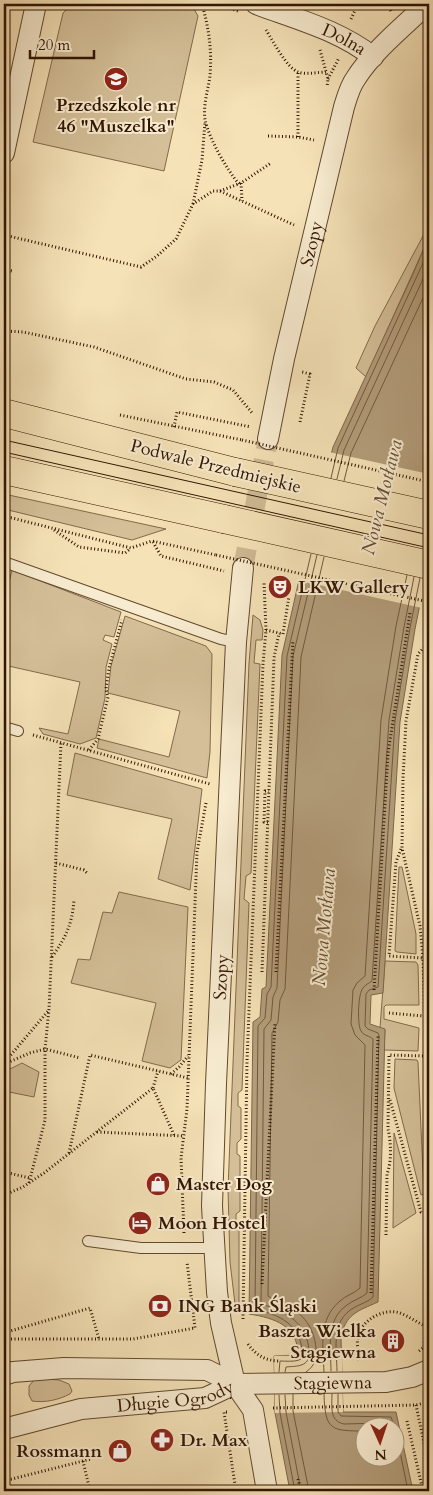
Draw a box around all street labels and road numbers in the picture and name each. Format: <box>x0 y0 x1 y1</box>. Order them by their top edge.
street label: Dolna <box>318 18 371 62</box>
street label: Szopy <box>294 218 330 269</box>
street label: Podwale Przedmiejskie <box>128 433 304 500</box>
street label: Szopy <box>208 953 235 1001</box>
street label: Stągiewna <box>294 1370 372 1396</box>
street label: Długie Ogrody <box>116 1374 238 1419</box>

